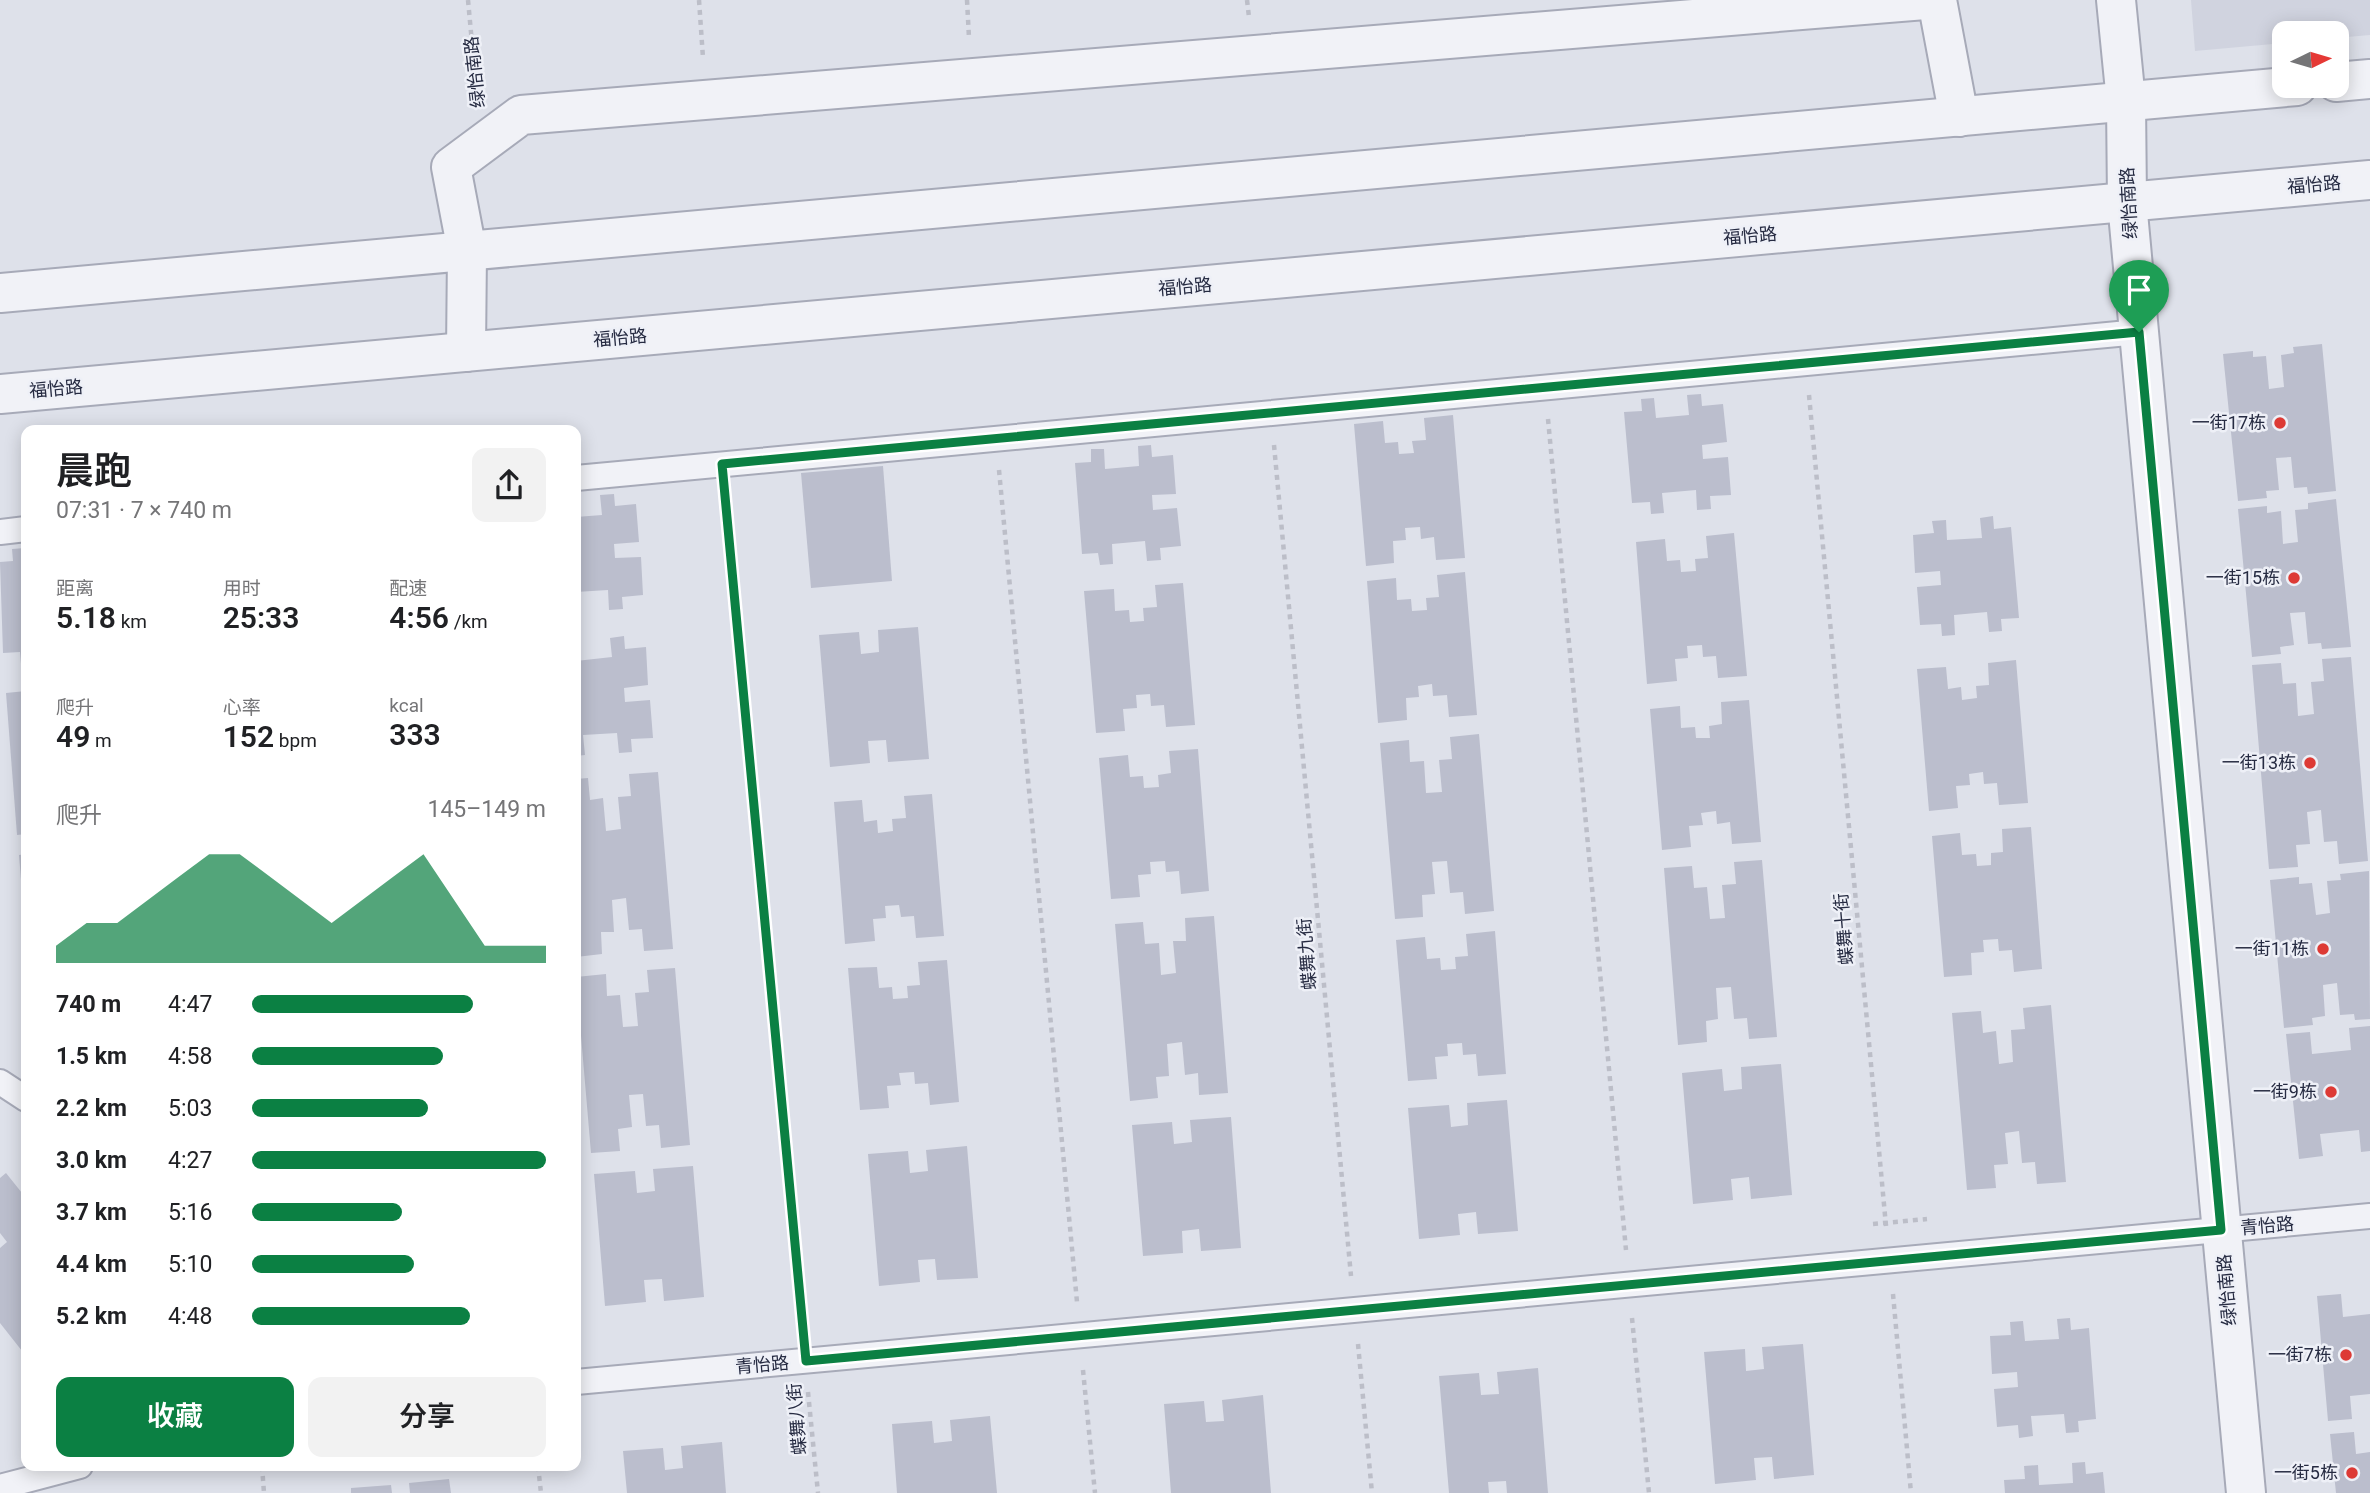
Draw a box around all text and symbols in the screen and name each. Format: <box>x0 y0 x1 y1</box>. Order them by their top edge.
north arrow <box>2272 21 2348 98</box>
map controls <box>2272 21 2349 98</box>
street label: 绿怡南路 <box>460 35 489 109</box>
street label: 绿怡南路 <box>2116 167 2141 240</box>
street label: 福怡路 <box>2286 172 2342 197</box>
street label: 福怡路 <box>1722 223 1778 248</box>
pin <box>2109 260 2169 332</box>
icon: arrive <box>2120 271 2158 309</box>
street label: 福怡路 <box>1157 274 1213 299</box>
street label: 福怡路 <box>592 325 648 350</box>
street label: 福怡路 <box>28 376 84 401</box>
place label: 一街17栋 <box>2192 412 2266 433</box>
marker: 一街17栋 <box>2272 415 2288 431</box>
button: share <box>472 448 546 522</box>
text: 晨跑 <box>56 449 132 493</box>
text: 07:31 · 7 × 740 m <box>56 497 232 524</box>
place label: 一街15栋 <box>2206 567 2280 588</box>
marker: 一街15栋 <box>2286 570 2302 586</box>
text: 距离 <box>56 577 94 600</box>
text: 用时 <box>223 577 261 600</box>
text: 配速 <box>389 577 427 600</box>
text: 5.18 <box>56 600 116 635</box>
text: 25:33 <box>223 600 299 635</box>
text: 4:56 <box>389 600 449 635</box>
text: km <box>116 610 147 633</box>
text: /km <box>449 610 488 633</box>
text: kcal <box>389 694 424 717</box>
text: 爬升 <box>56 696 94 719</box>
text: 心率 <box>223 696 261 719</box>
text: 333 <box>389 717 441 752</box>
text: 49 <box>56 719 90 754</box>
text: 152 <box>223 719 274 754</box>
text: m <box>90 729 112 752</box>
text: bpm <box>274 729 317 752</box>
place label: 一街13栋 <box>2222 752 2296 773</box>
marker: 一街13栋 <box>2302 755 2318 771</box>
text: 145–149 m <box>427 796 546 823</box>
text: 爬升 <box>56 802 102 829</box>
street label: 蝶舞十街 <box>1830 892 1857 966</box>
street label: 蝶舞九街 <box>1293 917 1320 991</box>
place label: 一街11栋 <box>2235 938 2309 959</box>
marker: 一街11栋 <box>2315 941 2331 957</box>
text: 740 m <box>56 991 121 1018</box>
text: 4:47 <box>168 991 212 1018</box>
text: 1.5 km <box>56 1043 127 1070</box>
text: 4:58 <box>168 1043 212 1070</box>
place label: 一街9栋 <box>2253 1081 2317 1102</box>
marker: 一街9栋 <box>2323 1084 2339 1100</box>
text: 2.2 km <box>56 1095 127 1122</box>
text: 5:03 <box>168 1095 212 1122</box>
text: 3.0 km <box>56 1147 127 1174</box>
text: 4:27 <box>168 1147 212 1174</box>
text: 3.7 km <box>56 1199 127 1226</box>
text: 5:16 <box>168 1199 212 1226</box>
street label: 青怡路 <box>2239 1213 2295 1238</box>
text: 4.4 km <box>56 1251 127 1278</box>
text: 5:10 <box>168 1251 212 1278</box>
street label: 绿怡南路 <box>2213 1253 2240 1327</box>
text: 5.2 km <box>56 1303 127 1330</box>
text: 4:48 <box>168 1303 212 1330</box>
place label: 一街7栋 <box>2268 1344 2332 1365</box>
marker: 一街7栋 <box>2338 1347 2354 1363</box>
street label: 青怡路 <box>734 1352 790 1377</box>
button: 收藏 <box>56 1377 294 1457</box>
button: 分享 <box>308 1377 546 1457</box>
street label: 蝶舞八街 <box>783 1382 810 1456</box>
place label: 一街5栋 <box>2274 1462 2338 1483</box>
marker: 一街5栋 <box>2344 1465 2360 1481</box>

